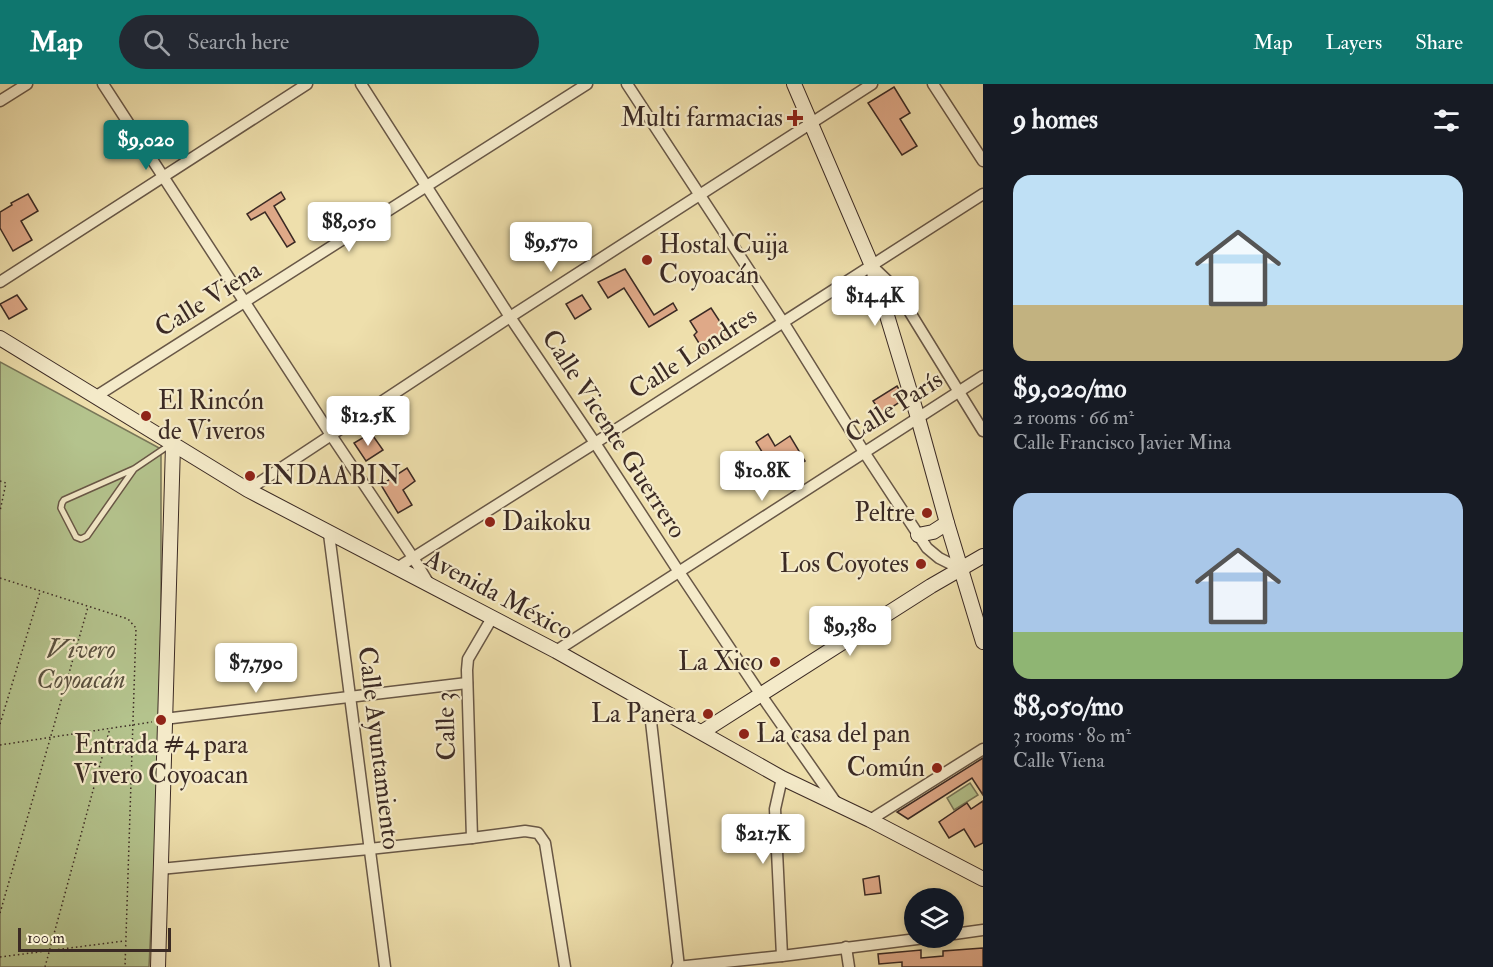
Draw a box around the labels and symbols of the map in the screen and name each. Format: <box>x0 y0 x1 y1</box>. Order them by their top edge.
place label: Multi farmacias <box>621 102 783 134</box>
marker: Multi farmacias <box>788 111 802 125</box>
pin: $9,020 <box>97 120 195 171</box>
pin: $8,050 <box>300 202 398 253</box>
pin: $9,570 <box>502 222 600 273</box>
place label: Hostal Cuija Coyoacán <box>659 229 789 291</box>
marker: Hostal Cuija Coyoacán <box>640 253 654 267</box>
street label: Calle Viena <box>149 254 267 344</box>
pin: $14.4K <box>826 276 924 327</box>
street label: Calle Londres <box>623 300 763 406</box>
street label: Calle Vicente Guerrero <box>535 324 693 544</box>
street label: Calle París <box>839 364 949 450</box>
place label: El Rincón de Viveros <box>158 385 265 447</box>
pin: $12.5K <box>319 396 417 447</box>
marker: El Rincón de Viveros <box>139 409 153 423</box>
pin: $10.8K <box>713 451 811 502</box>
place label: INDAABIN <box>262 460 401 492</box>
marker: INDAABIN <box>243 469 257 483</box>
place label: Peltre <box>854 497 915 529</box>
place label: Daikoku <box>502 506 591 538</box>
marker: Peltre <box>920 506 934 520</box>
marker: Daikoku <box>483 515 497 529</box>
street label: Avenida México <box>418 542 579 648</box>
place label: Los Coyotes <box>780 548 909 580</box>
marker: Los Coyotes <box>914 557 928 571</box>
pin: $9,380 <box>801 606 899 657</box>
park label: Vivero Coyoacán <box>36 634 126 696</box>
pin: $7,790 <box>207 643 305 694</box>
street label: Calle Ayuntamiento <box>351 645 407 851</box>
place label: La Xico <box>678 646 763 678</box>
marker: La Xico <box>768 655 782 669</box>
street label: Calle 3 <box>429 691 463 761</box>
place label: La Panera <box>591 698 696 730</box>
marker: La Panera <box>701 707 715 721</box>
marker: Entrada #4 para Vivero Coyoacan <box>154 713 168 727</box>
place label: La casa del pan <box>756 718 910 751</box>
marker: La casa del pan <box>737 727 751 741</box>
place label: Entrada #4 para Vivero Coyoacan <box>73 729 249 791</box>
place label: Común <box>847 752 925 784</box>
marker: Común <box>930 761 944 775</box>
pin: $21.7K <box>714 814 812 865</box>
scale bar <box>18 925 171 952</box>

